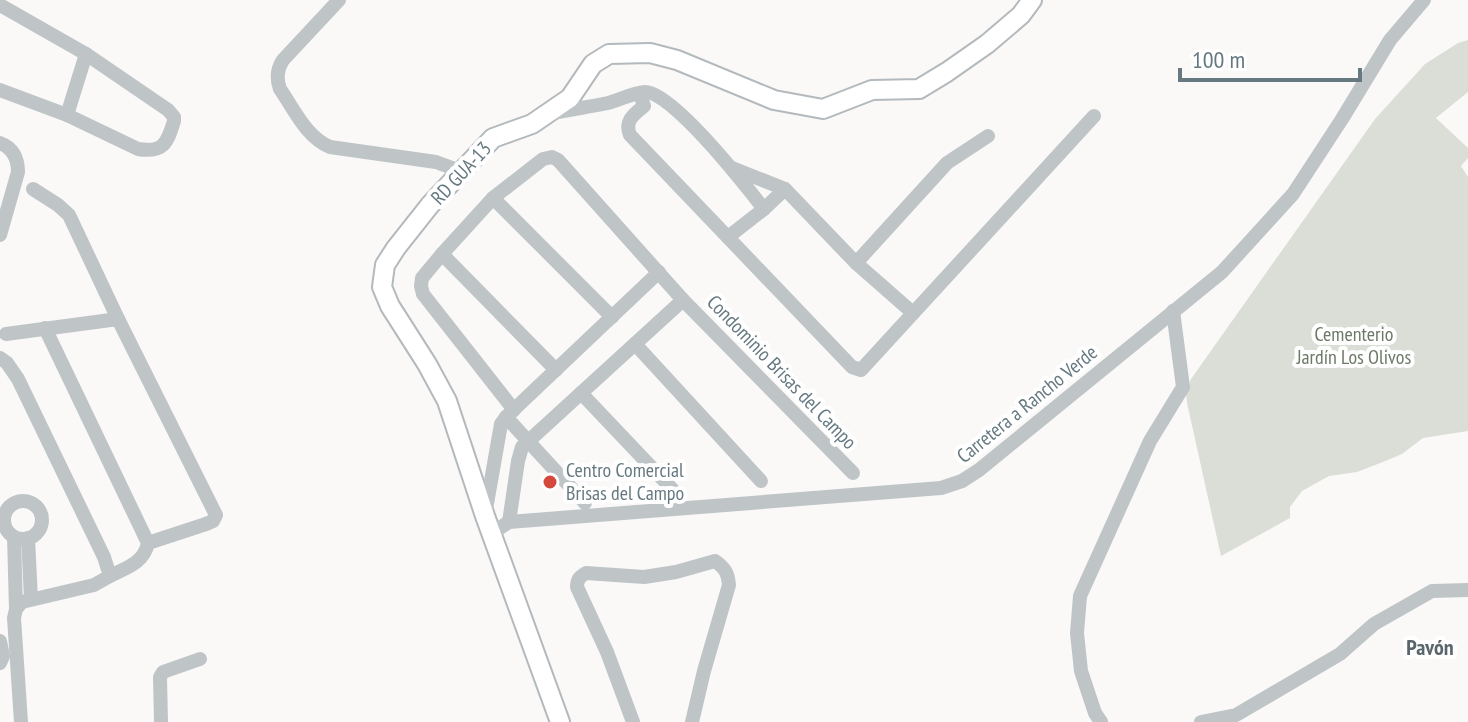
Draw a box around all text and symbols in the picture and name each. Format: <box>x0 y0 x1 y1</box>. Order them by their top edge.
scale bar <box>1180 32 1360 82</box>
text: 100 m <box>1192 44 1245 75</box>
street label: RD GUA-13 <box>425 136 497 210</box>
street label: Condominio Brisas del Campo <box>702 289 862 455</box>
park label: Cementerio Jardín Los Olivos <box>1296 321 1411 370</box>
street label: Carretera a Rancho Verde <box>951 339 1103 469</box>
place label: Centro Comercial Brisas del Campo <box>566 457 684 506</box>
marker: Centro Comercial Brisas del Campo <box>541 473 559 491</box>
district label: Pavón <box>1406 633 1454 661</box>

